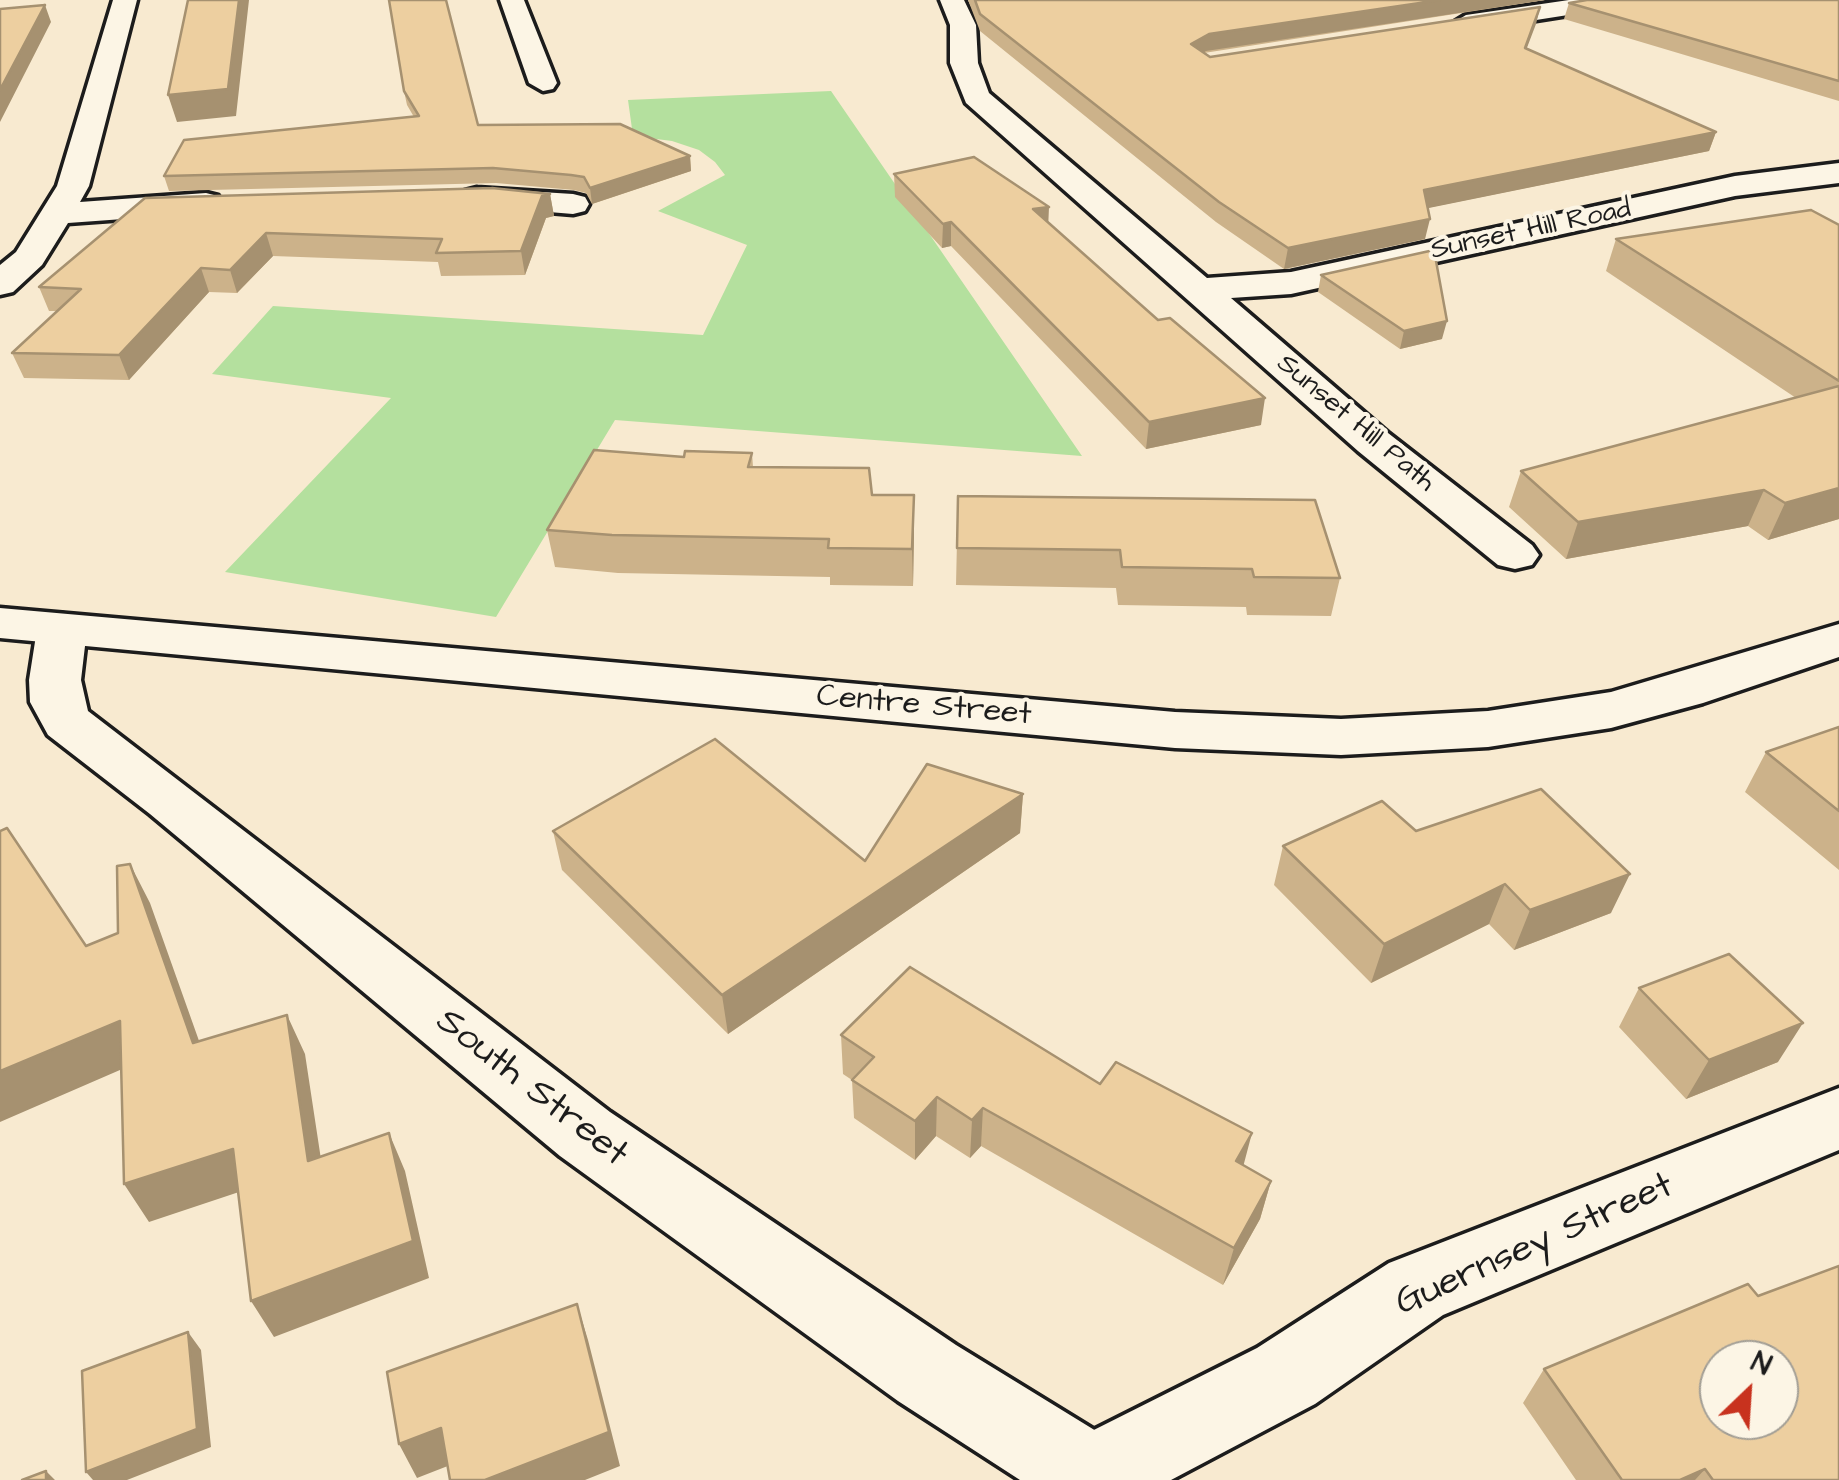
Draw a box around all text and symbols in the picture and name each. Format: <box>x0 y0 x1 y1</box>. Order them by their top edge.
street label: Sunset Hill Road <box>1428 193 1634 269</box>
street label: Sunset Hill Path <box>1269 348 1441 500</box>
street label: Centre Street <box>815 678 1033 736</box>
street label: South Street <box>426 1000 636 1178</box>
street label: Guernsey Street <box>1389 1164 1681 1328</box>
north arrow <box>1699 1340 1799 1440</box>
text: N <box>1745 1343 1777 1386</box>

